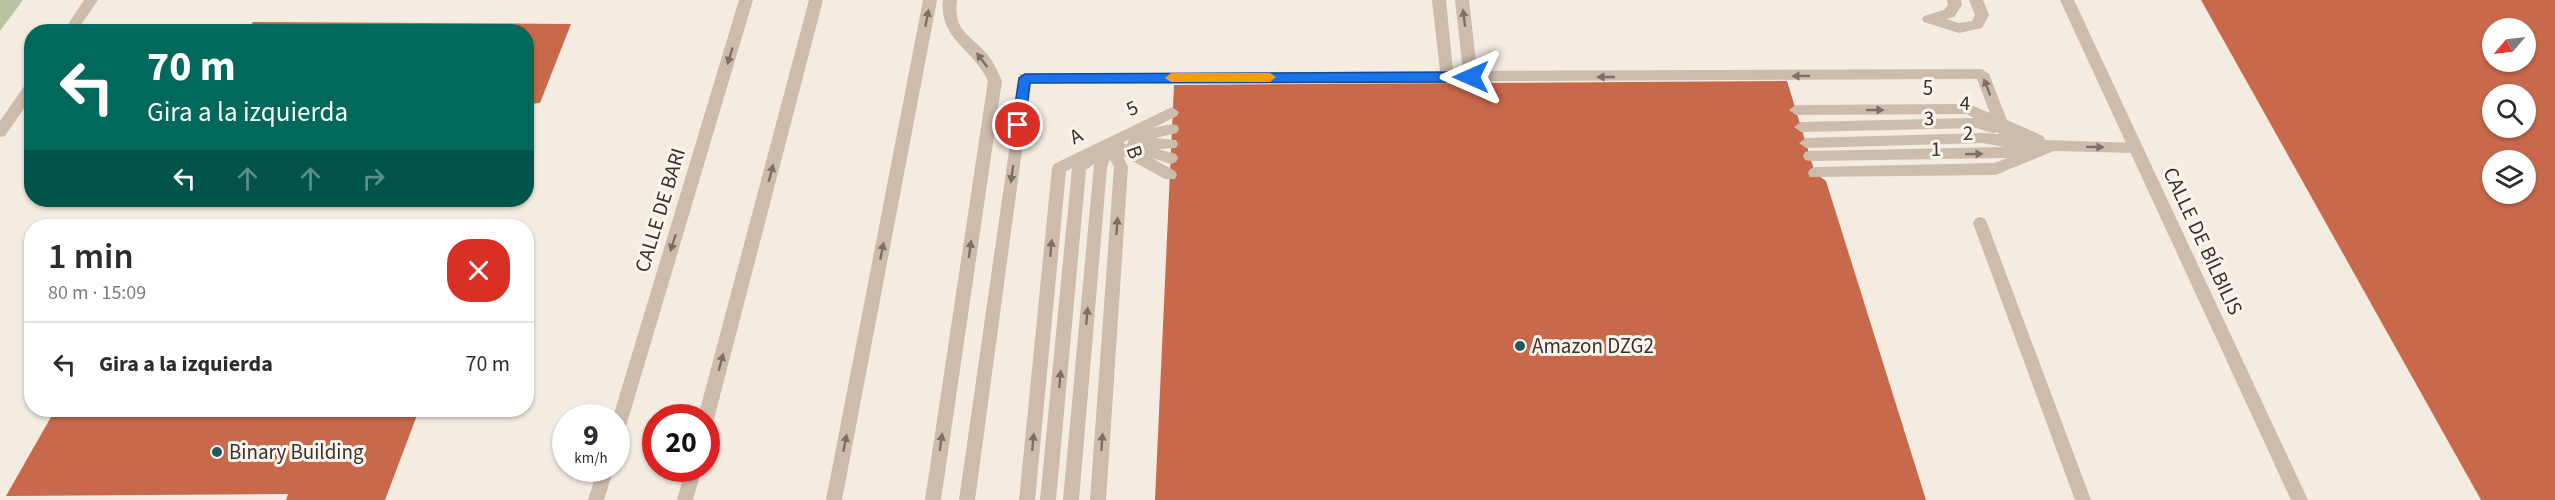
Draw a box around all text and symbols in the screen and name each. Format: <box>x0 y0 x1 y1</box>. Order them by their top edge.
one-way arrow <box>1459 8 1468 27</box>
one-way arrow <box>923 9 932 28</box>
north arrow <box>2482 18 2536 72</box>
map controls <box>2482 18 2536 204</box>
text: 70 m <box>147 37 236 97</box>
position arrow <box>1439 45 1503 109</box>
one-way arrow <box>725 47 734 65</box>
icon: left <box>48 48 126 126</box>
one-way arrow <box>976 52 989 68</box>
one-way arrow <box>1792 71 1811 81</box>
one-way arrow <box>1597 72 1616 82</box>
street label: 5 <box>1923 73 1933 103</box>
one-way arrow <box>1982 77 1992 95</box>
button: search <box>2482 84 2536 138</box>
street label: 4 <box>1959 88 1971 118</box>
street label: 5 <box>1121 92 1143 124</box>
text: Gira a la izquierda <box>147 93 348 132</box>
pin <box>992 99 1043 150</box>
street label: 3 <box>1923 103 1935 133</box>
one-way arrow <box>1866 105 1885 115</box>
icon: arrive <box>1001 108 1034 141</box>
street label: 2 <box>1963 118 1973 148</box>
street label: A <box>1064 120 1088 152</box>
street label: 1 <box>1931 134 1941 164</box>
street label: B <box>1119 141 1151 163</box>
one-way arrow <box>2085 143 2104 152</box>
street label: CALLE DE BARI <box>627 144 693 276</box>
one-way arrow <box>1964 149 1983 159</box>
button: layers <box>2482 150 2536 204</box>
icon: left <box>168 162 201 195</box>
icon: ahead <box>231 162 264 195</box>
icon: ahead <box>294 162 327 195</box>
icon: right <box>357 162 390 195</box>
street label: CALLE DE BÍLBILIS <box>2156 162 2250 320</box>
one-way arrow <box>766 164 776 182</box>
one-way arrow <box>1007 165 1016 184</box>
one-way arrow <box>1112 217 1122 236</box>
text: 1 min <box>48 231 134 282</box>
one-way arrow <box>668 234 677 252</box>
one-way arrow <box>1046 238 1056 257</box>
button: close <box>447 239 510 302</box>
one-way arrow <box>966 240 975 259</box>
one-way arrow <box>878 241 887 260</box>
text: 80 m · 15:09 <box>48 279 146 307</box>
one-way arrow <box>1082 307 1092 326</box>
place label: Amazon DZG2 <box>1532 331 1654 361</box>
marker: Amazon DZG2 <box>1513 339 1527 353</box>
icon: left <box>48 348 81 381</box>
text: Gira a la izquierda <box>99 348 273 380</box>
text: 70 m <box>465 348 510 380</box>
one-way arrow <box>717 353 727 371</box>
one-way arrow <box>1055 369 1065 388</box>
speed limit sign: 20 <box>642 404 720 482</box>
text: 9 <box>583 414 599 457</box>
one-way arrow <box>1028 432 1038 451</box>
one-way arrow <box>1097 432 1107 451</box>
one-way arrow <box>841 433 850 452</box>
one-way arrow <box>937 433 946 452</box>
place label: Binary Building <box>229 437 364 467</box>
marker: Binary Building <box>210 445 224 459</box>
text: km/h <box>574 448 608 469</box>

